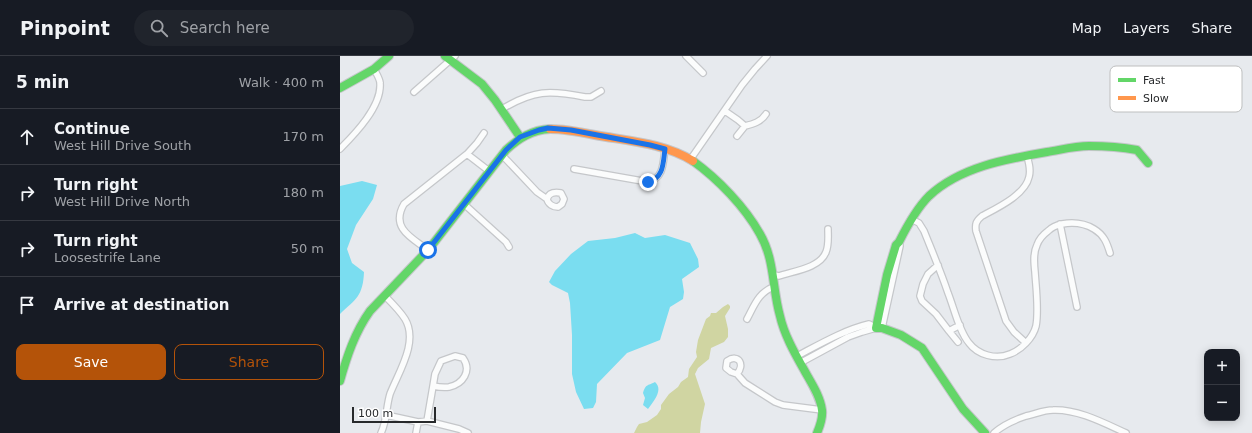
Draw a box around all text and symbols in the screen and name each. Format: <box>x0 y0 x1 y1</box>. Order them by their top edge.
search box <box>134 10 414 46</box>
text: Pinpoint <box>20 17 110 39</box>
icon: search <box>148 17 170 39</box>
text: Search here <box>180 19 270 37</box>
text: Map <box>1072 20 1101 36</box>
text: Layers <box>1123 20 1170 36</box>
text: Share <box>1192 20 1232 36</box>
legend <box>1110 66 1242 112</box>
text: 5 min <box>16 72 69 92</box>
text: Fast <box>1143 74 1166 87</box>
text: Walk · 400 m <box>239 75 324 90</box>
text: Slow <box>1143 92 1169 105</box>
text: Continue <box>54 120 130 138</box>
icon: ahead <box>16 126 38 148</box>
text: 170 m <box>282 129 324 144</box>
text: West Hill Drive South <box>54 138 191 153</box>
route end <box>639 173 657 191</box>
text: Turn right <box>54 176 138 194</box>
icon: right <box>16 182 38 204</box>
text: 180 m <box>282 185 324 200</box>
text: West Hill Drive North <box>54 194 190 209</box>
text: Turn right <box>54 232 138 250</box>
icon: right <box>16 238 38 260</box>
text: 50 m <box>291 241 324 256</box>
route start <box>419 241 437 259</box>
text: Loosestrife Lane <box>54 250 161 265</box>
icon: arrive <box>16 294 38 316</box>
text: Arrive at destination <box>54 296 229 314</box>
button: Save <box>16 344 166 380</box>
button: Share <box>174 344 324 380</box>
map controls <box>1204 349 1240 421</box>
button: + <box>1204 349 1240 385</box>
button: − <box>1204 385 1240 421</box>
scale bar <box>352 405 436 424</box>
text: 100 m <box>358 407 393 420</box>

